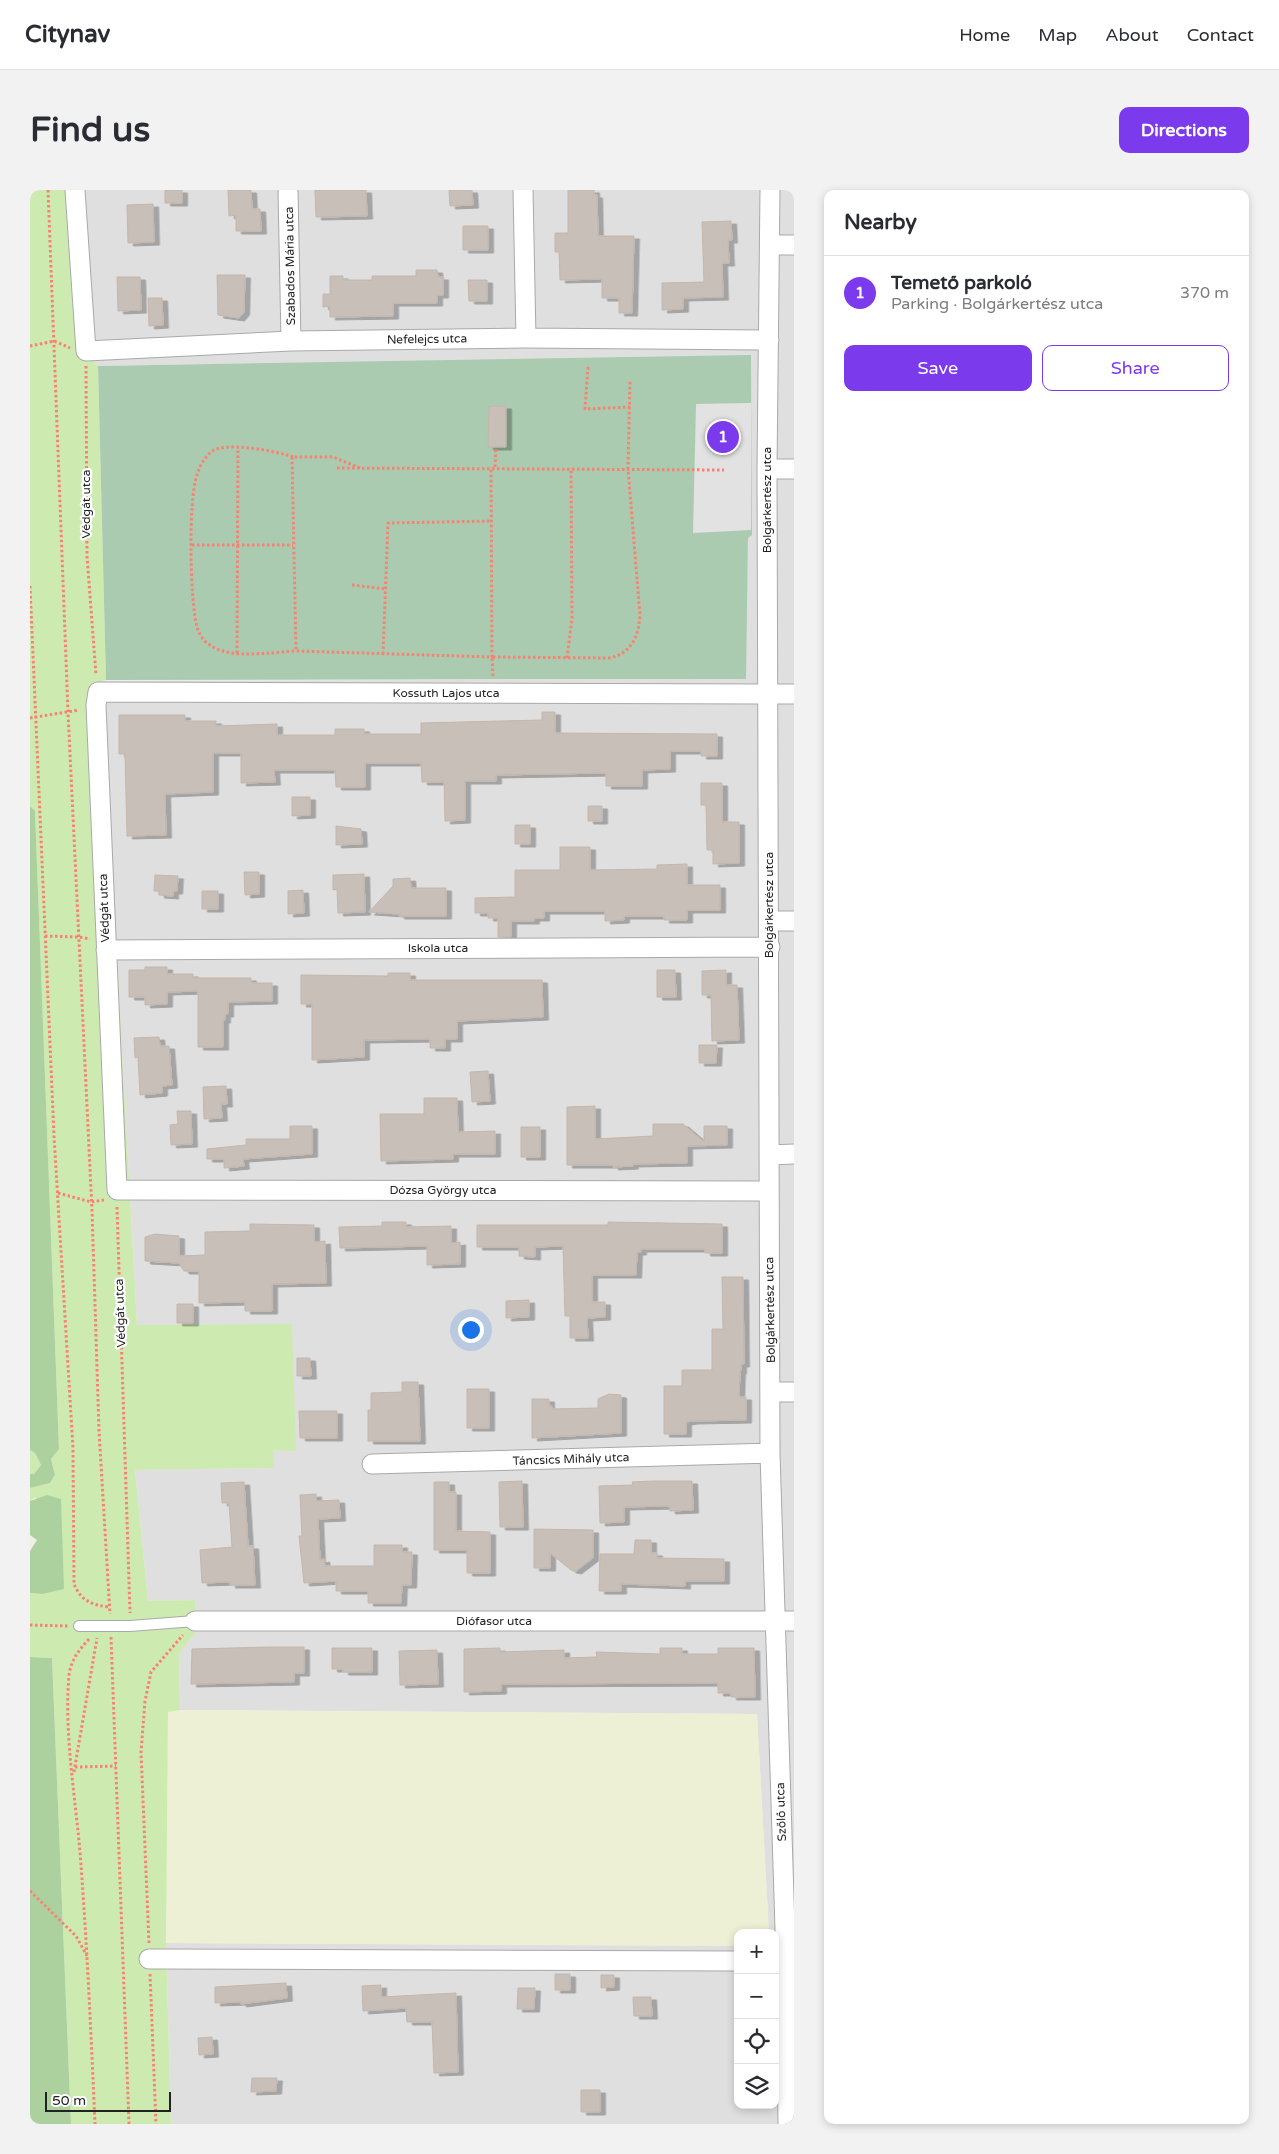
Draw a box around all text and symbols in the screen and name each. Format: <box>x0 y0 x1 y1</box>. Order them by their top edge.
text: Citynav <box>25 20 110 49</box>
text: Home <box>959 24 1010 46</box>
text: Map <box>1038 24 1077 46</box>
text: About <box>1105 24 1159 46</box>
text: Contact <box>1187 24 1254 46</box>
button: Directions <box>1119 107 1249 153</box>
text: Find us <box>30 109 150 151</box>
street label: Szabados Mária utca <box>282 206 298 326</box>
text: Nearby <box>844 210 917 235</box>
text: Temető parkoló <box>891 272 1032 294</box>
text: 1 <box>855 283 865 303</box>
text: 370 m <box>1180 283 1229 303</box>
text: Parking · Bolgárkertész utca <box>891 294 1103 314</box>
street label: Nefelejcs utca <box>387 331 467 347</box>
button: Save <box>844 345 1032 391</box>
button: Share <box>1042 345 1229 391</box>
pin: 1 <box>707 418 739 456</box>
street label: Bolgárkertész utca <box>760 447 774 553</box>
street label: Védgát utca <box>79 470 93 538</box>
street label: Kossuth Lajos utca <box>392 686 500 700</box>
street label: Bolgárkertész utca <box>762 852 776 958</box>
street label: Védgát utca <box>96 873 112 943</box>
street label: Iskola utca <box>408 941 468 955</box>
street label: Dózsa György utca <box>390 1183 496 1197</box>
street label: Bolgárkertész utca <box>762 1257 778 1363</box>
street label: Védgát utca <box>112 1278 128 1348</box>
your location <box>458 1317 484 1343</box>
street label: Táncsics Mihály utca <box>512 1450 630 1468</box>
street label: Diófasor utca <box>456 1614 532 1628</box>
street label: Szőlő utca <box>773 1782 789 1842</box>
map controls <box>734 1929 779 2109</box>
button: + <box>734 1929 779 1974</box>
button: − <box>734 1974 779 2019</box>
button: locate <box>734 2019 779 2064</box>
button: layers <box>734 2064 779 2109</box>
scale bar <box>45 2089 171 2112</box>
text: 50 m <box>52 2092 86 2109</box>

